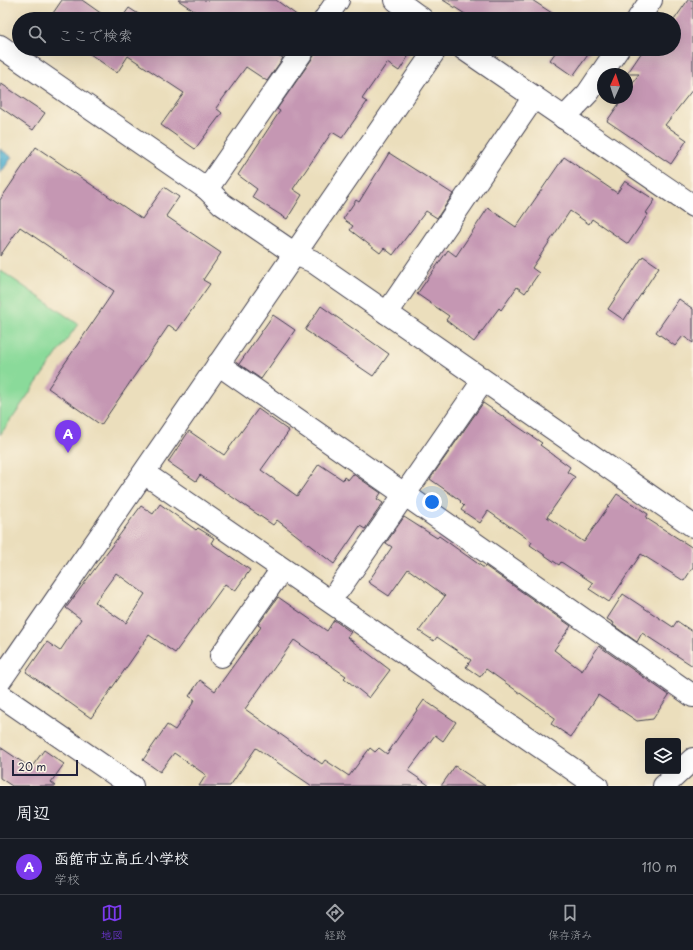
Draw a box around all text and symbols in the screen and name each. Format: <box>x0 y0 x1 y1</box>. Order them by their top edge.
search box <box>12 12 681 56</box>
icon: search <box>26 23 48 45</box>
text: ここで検索 <box>58 23 133 46</box>
north arrow <box>597 68 633 104</box>
pin: A <box>55 420 81 453</box>
your location <box>422 492 442 512</box>
map controls <box>645 738 681 774</box>
button: layers <box>645 738 681 774</box>
scale bar <box>12 758 78 777</box>
text: 20 m <box>18 758 46 775</box>
text: 周辺 <box>16 799 50 825</box>
text: 函館市立高丘小学校 <box>54 846 189 869</box>
text: A <box>24 857 34 876</box>
text: 110 m <box>642 857 677 876</box>
text: 学校 <box>54 869 80 888</box>
tab: 地図 <box>101 902 123 943</box>
tab: 経路 <box>324 902 346 943</box>
tab: 保存済み <box>548 902 592 943</box>

